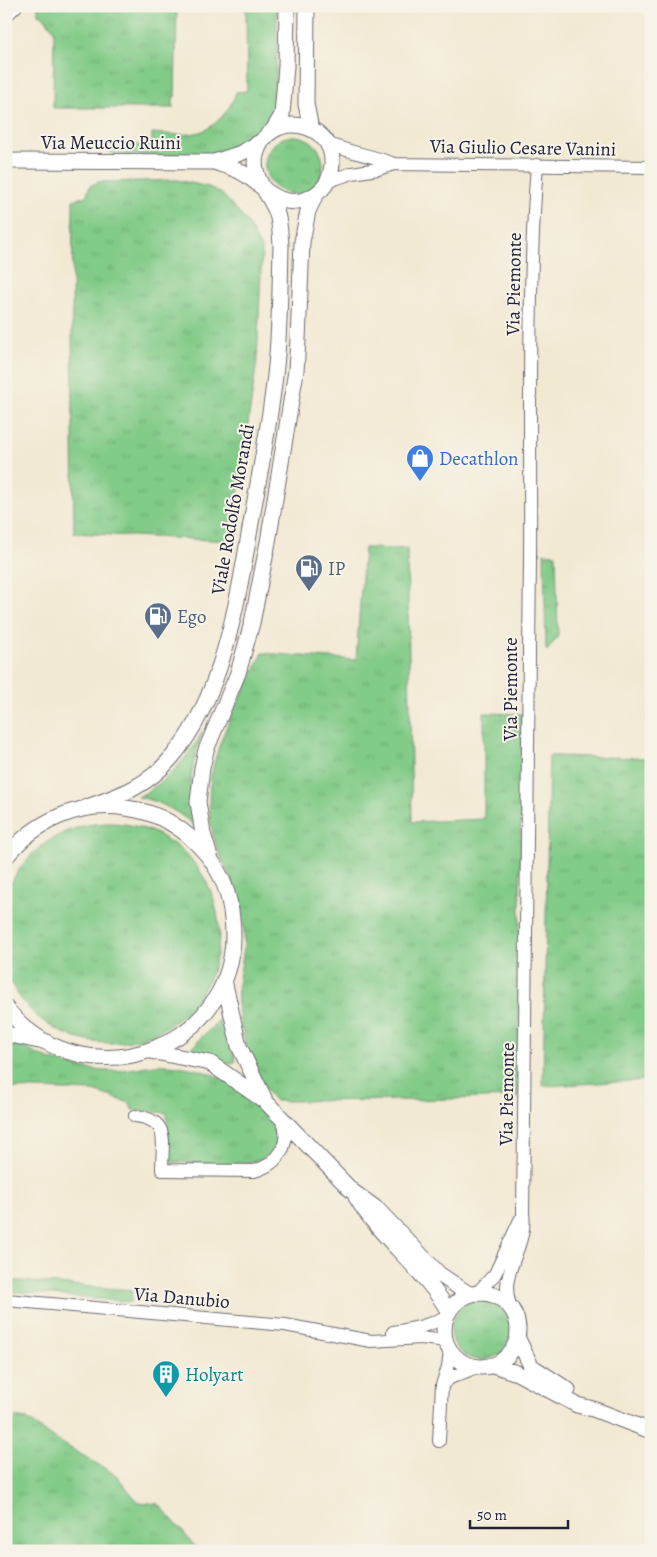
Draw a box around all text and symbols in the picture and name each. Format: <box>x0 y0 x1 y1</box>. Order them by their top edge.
street label: Via Meuccio Ruini <box>40 130 181 156</box>
street label: Via Giulio Cesare Vanini <box>429 133 616 163</box>
street label: Via Piemonte <box>500 232 528 337</box>
street label: Viale Rodolfo Morandi <box>205 422 261 598</box>
shop icon: Decathlon <box>405 443 435 482</box>
place label: Decathlon <box>439 446 519 472</box>
fuel station icon: IP <box>294 553 324 592</box>
place label: IP <box>328 556 346 582</box>
fuel station icon: Ego <box>143 601 173 640</box>
place label: Ego <box>177 604 206 630</box>
street label: Via Piemonte <box>498 637 524 742</box>
street label: Via Piemonte <box>493 1042 521 1147</box>
street label: Via Danubio <box>132 1281 231 1315</box>
building icon: Holyart <box>151 1359 181 1398</box>
place label: Holyart <box>185 1362 244 1388</box>
scale bar <box>470 1497 567 1529</box>
text: 50 m <box>477 1505 507 1525</box>

